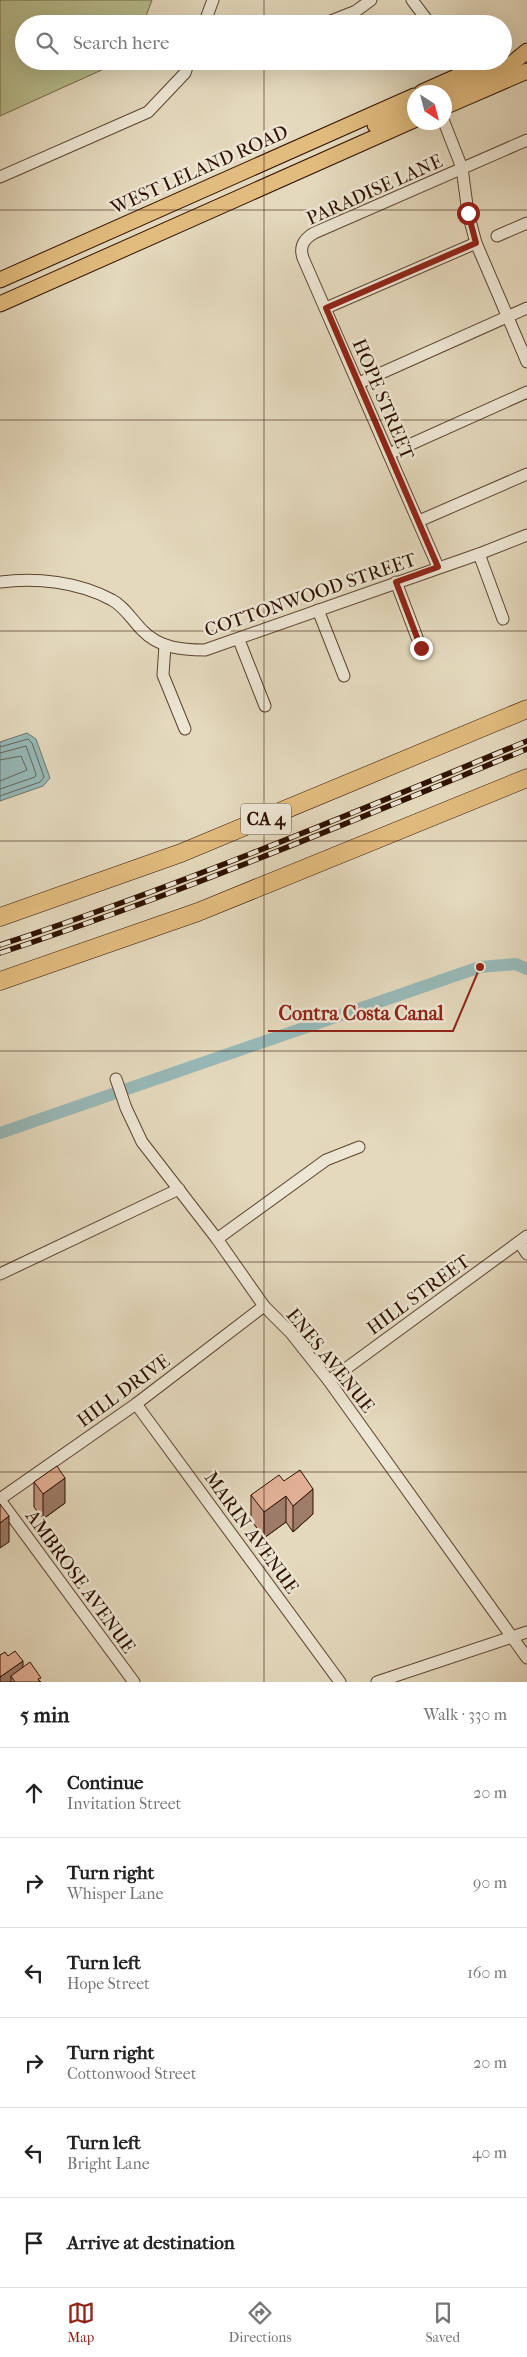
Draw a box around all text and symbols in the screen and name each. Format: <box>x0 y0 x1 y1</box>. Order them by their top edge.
search box <box>15 15 512 70</box>
icon: search <box>33 29 61 57</box>
text: Search here <box>73 32 169 54</box>
north arrow <box>407 85 452 130</box>
street label: WEST LELAND ROAD <box>106 121 291 219</box>
street label: PARADISE LANE <box>303 150 446 230</box>
route start <box>457 202 480 225</box>
street label: HOPE STREET <box>348 336 418 463</box>
street label: COTTONWOOD STREET <box>202 548 419 642</box>
route end <box>410 637 433 660</box>
road number: CA 4 <box>241 804 291 834</box>
callout: Contra Costa Canal <box>268 996 453 1031</box>
text: Contra Costa Canal <box>279 1002 444 1025</box>
street label: HILL STREET <box>363 1250 474 1339</box>
street label: ENES AVENUE <box>282 1304 379 1417</box>
street label: HILL DRIVE <box>73 1350 174 1432</box>
street label: MARIN AVENUE <box>200 1467 303 1598</box>
street label: AMBROSE AVENUE <box>20 1505 140 1658</box>
text: 5 min <box>20 1703 69 1727</box>
text: Walk · 330 m <box>424 1705 507 1724</box>
text: Continue <box>67 1772 143 1794</box>
icon: ahead <box>20 1779 48 1807</box>
text: 20 m <box>473 1783 507 1802</box>
text: Invitation Street <box>67 1794 181 1813</box>
text: Turn right <box>67 1862 154 1884</box>
icon: right <box>20 1869 48 1897</box>
text: 90 m <box>473 1873 507 1892</box>
text: Whisper Lane <box>67 1884 163 1903</box>
text: Turn left <box>67 1952 141 1974</box>
icon: left <box>20 1959 48 1987</box>
text: 160 m <box>467 1963 507 1982</box>
text: Hope Street <box>67 1974 150 1993</box>
text: Turn right <box>67 2042 154 2064</box>
icon: right <box>20 2049 48 2077</box>
text: 20 m <box>473 2053 507 2072</box>
text: Cottonwood Street <box>67 2064 196 2083</box>
text: Turn left <box>67 2132 141 2154</box>
icon: left <box>20 2139 48 2167</box>
text: 40 m <box>472 2143 507 2162</box>
text: Bright Lane <box>67 2154 150 2173</box>
icon: arrive <box>20 2229 48 2257</box>
text: Arrive at destination <box>67 2232 235 2254</box>
tab: Map <box>67 2299 95 2346</box>
tab: Directions <box>229 2299 292 2346</box>
tab: Saved <box>425 2299 460 2346</box>

